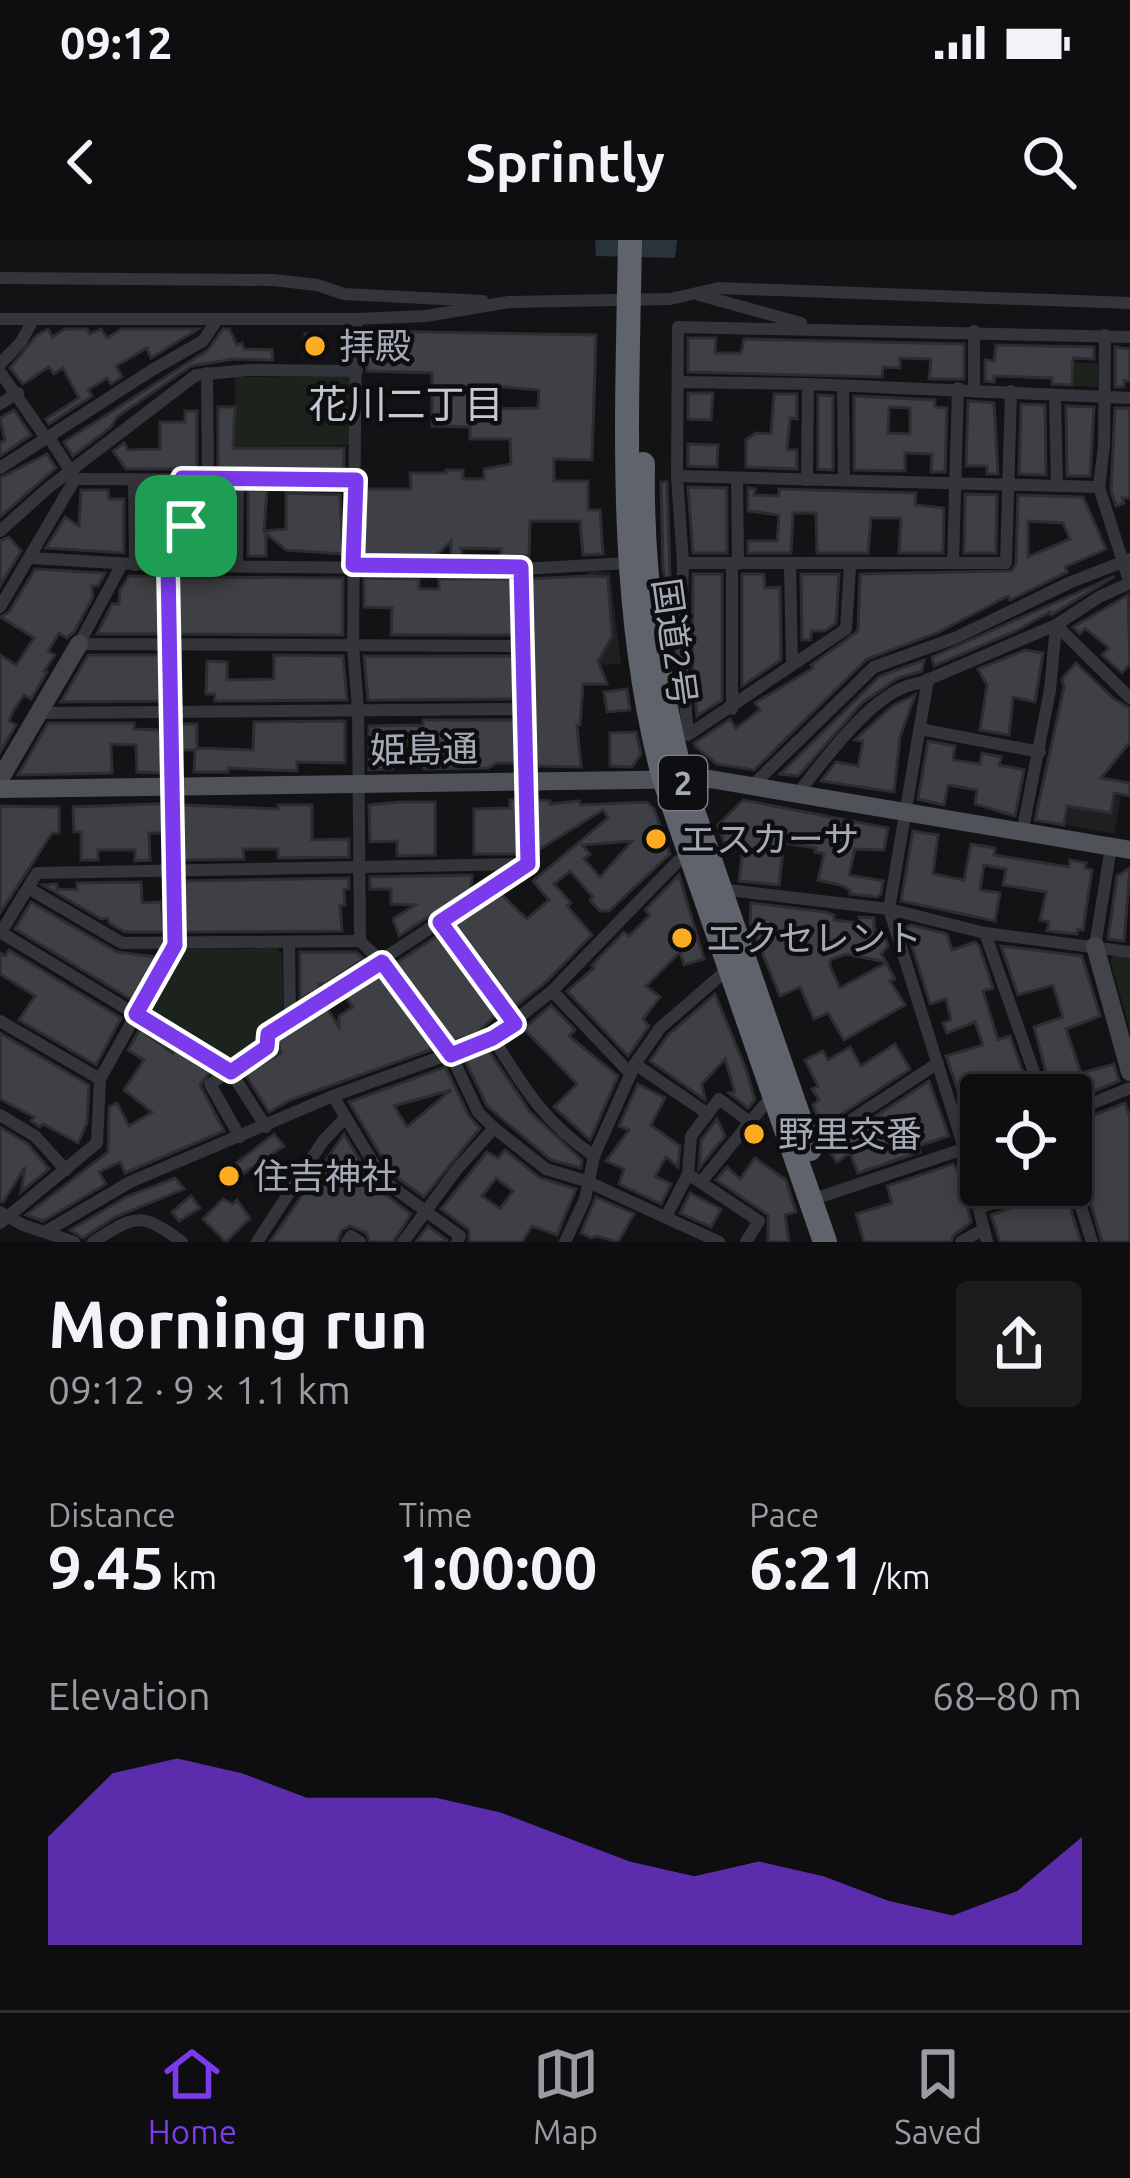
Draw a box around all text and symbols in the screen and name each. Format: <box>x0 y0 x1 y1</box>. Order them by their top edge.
text: 09:12 <box>60 17 173 68</box>
icon: back <box>48 129 114 195</box>
icon: search <box>1016 129 1082 195</box>
text: Sprintly <box>465 132 665 192</box>
place label: 拝殿 <box>339 325 411 366</box>
marker: 拝殿 <box>302 333 328 359</box>
district label: 花川二丁目 <box>308 382 504 425</box>
pin <box>135 475 237 577</box>
icon: arrive <box>153 493 219 559</box>
street label: 国道2号 <box>646 576 705 708</box>
street label: 姫島通 <box>370 727 478 770</box>
road number: 2 <box>659 756 707 810</box>
place label: エスカーサ <box>680 818 859 859</box>
marker: エスカーサ <box>643 826 669 852</box>
place label: エクセレント <box>706 917 922 958</box>
marker: エクセレント <box>669 925 695 951</box>
map controls <box>960 1074 1092 1206</box>
button: locate <box>960 1074 1092 1206</box>
place label: 野里交番 <box>778 1113 922 1154</box>
marker: 野里交番 <box>741 1121 767 1147</box>
place label: 住吉神社 <box>253 1155 397 1196</box>
marker: 住吉神社 <box>216 1163 242 1189</box>
button: share <box>956 1281 1082 1407</box>
text: Morning run <box>48 1286 428 1360</box>
text: 09:12 · 9 × 1.1 km <box>48 1368 351 1411</box>
text: Distance <box>48 1496 176 1533</box>
text: Time <box>399 1496 472 1533</box>
text: Pace <box>749 1496 819 1533</box>
text: 9.45 <box>48 1533 164 1600</box>
text: 1:00:00 <box>399 1533 597 1600</box>
text: 6:21 <box>749 1533 866 1600</box>
text: km <box>164 1558 217 1595</box>
text: /km <box>866 1558 931 1595</box>
text: Elevation <box>48 1674 211 1717</box>
text: 68–80 m <box>932 1674 1082 1717</box>
tab: Home <box>148 2041 237 2150</box>
tab: Map <box>533 2041 599 2150</box>
tab: Saved <box>894 2041 982 2150</box>

